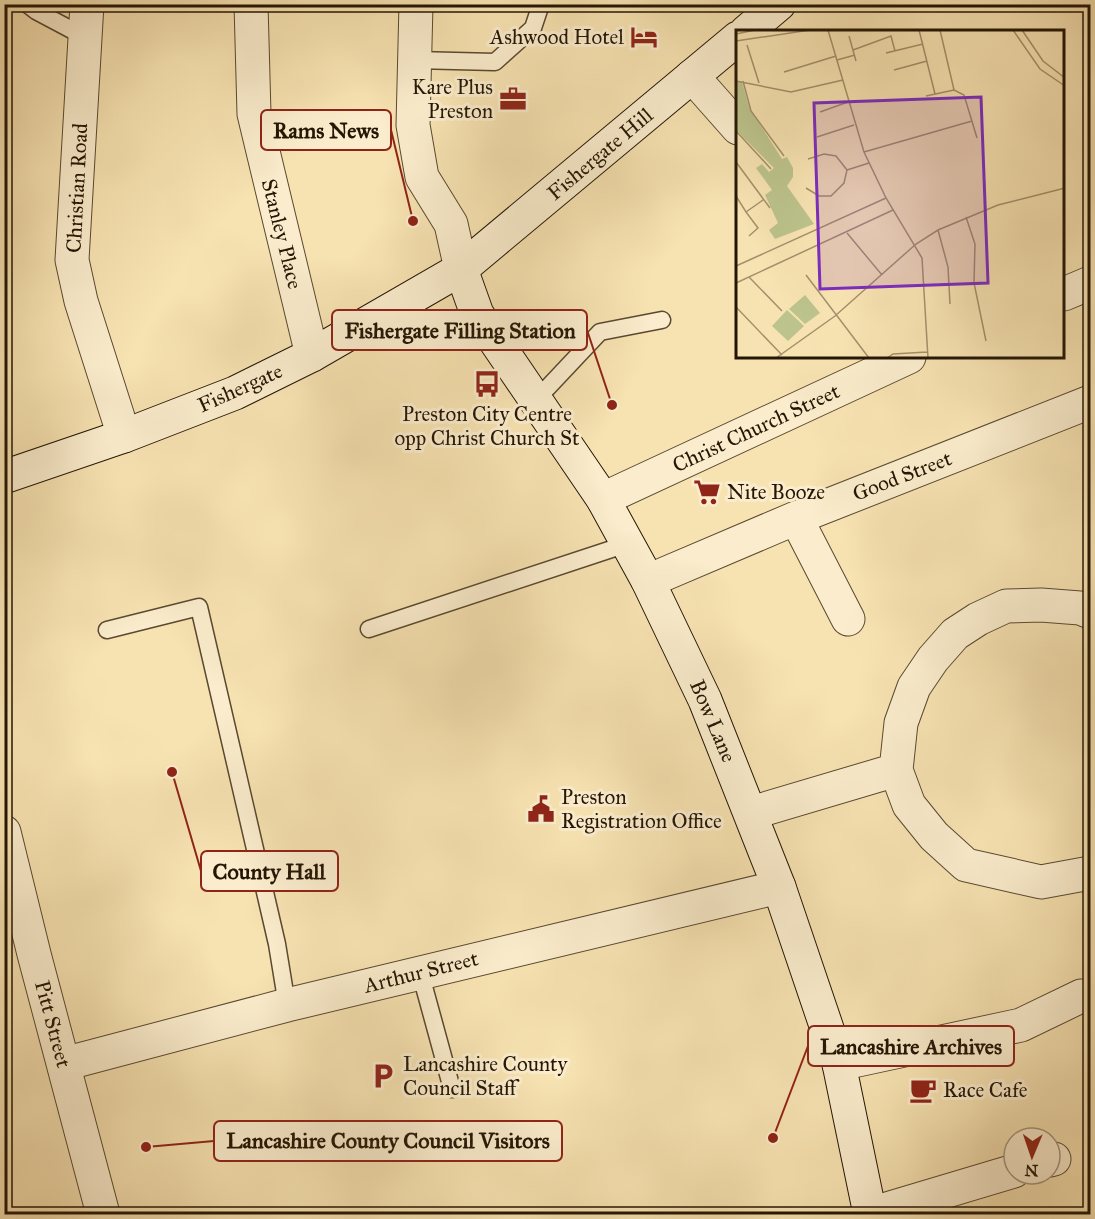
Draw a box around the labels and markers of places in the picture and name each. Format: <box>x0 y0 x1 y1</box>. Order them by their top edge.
hotel icon: Ashwood Hotel <box>629 22 659 52</box>
place label: Ashwood Hotel <box>489 24 624 50</box>
place label: Kare Plus Preston <box>412 74 493 124</box>
office icon: Kare Plus Preston <box>498 84 528 114</box>
callout: Rams News <box>261 110 391 150</box>
callout: Fishergate Filling Station <box>332 310 587 350</box>
bus stop icon: Preston City Centre opp Christ Church St <box>472 369 502 399</box>
place label: Preston City Centre opp Christ Church St <box>395 401 580 451</box>
supermarket icon: Nite Booze <box>692 477 722 507</box>
place label: Nite Booze <box>727 479 825 505</box>
place label: Preston Registration Office <box>561 784 722 834</box>
public building icon: Preston Registration Office <box>526 794 556 824</box>
callout: County Hall <box>201 851 338 891</box>
callout: Lancashire Archives <box>808 1026 1014 1066</box>
place label: Lancashire County Council Staff <box>403 1051 569 1101</box>
parking icon: Lancashire County Council Staff <box>368 1061 398 1091</box>
cafe icon: Race Cafe <box>908 1075 938 1105</box>
place label: Race Cafe <box>943 1077 1028 1103</box>
callout: Lancashire County Council Visitors <box>214 1121 562 1161</box>

